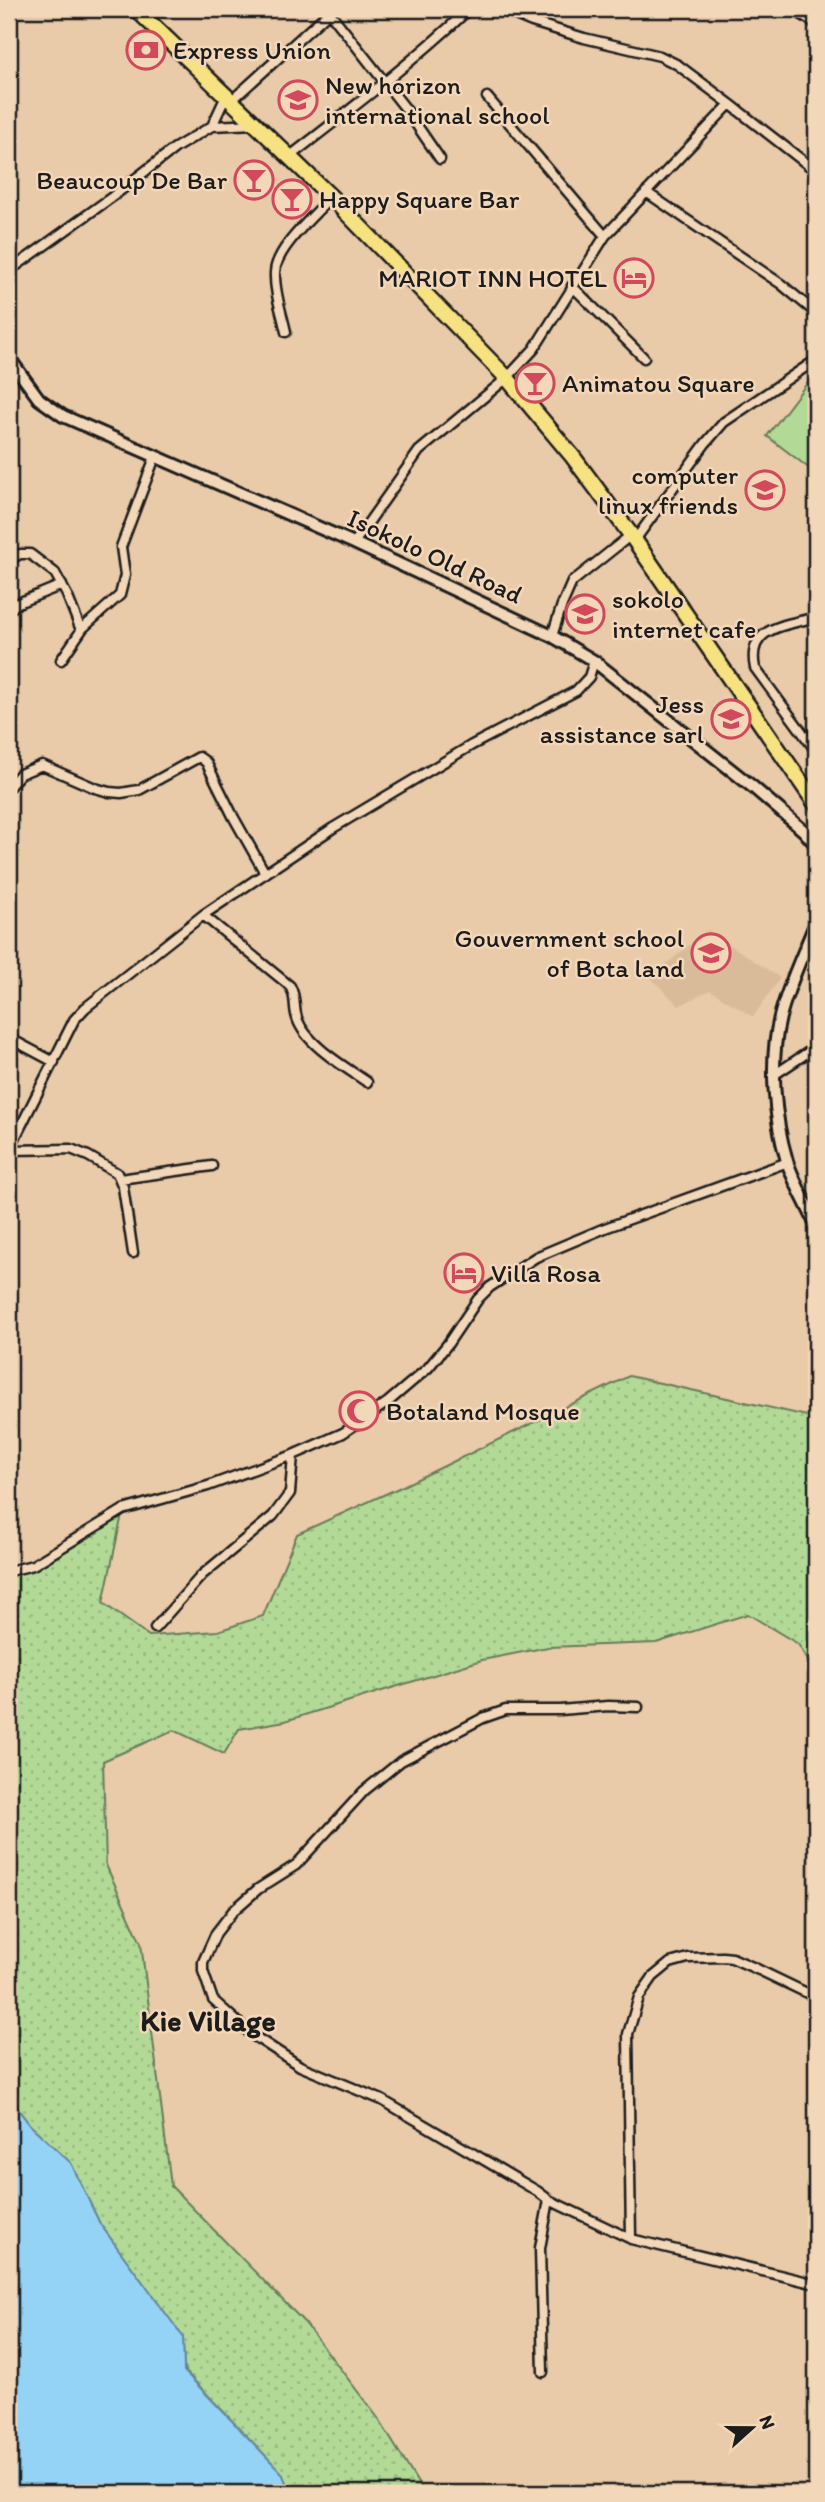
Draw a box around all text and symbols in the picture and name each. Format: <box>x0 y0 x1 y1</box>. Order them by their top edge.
bank icon: Express Union <box>125 29 167 71</box>
place label: Express Union <box>173 34 331 66</box>
place label: New horizon international school <box>325 69 550 131</box>
school or university icon: New horizon international school <box>277 79 319 121</box>
bar icon: Beaucoup De Bar <box>233 159 275 201</box>
place label: Beaucoup De Bar <box>36 164 228 196</box>
bar icon: Happy Square Bar <box>271 178 313 220</box>
place label: Happy Square Bar <box>319 183 520 215</box>
hotel icon: MARIOT INN HOTEL <box>613 257 655 299</box>
place label: MARIOT INN HOTEL <box>378 262 607 294</box>
bar icon: Animatou Square <box>514 362 556 404</box>
place label: Animatou Square <box>562 367 755 399</box>
place label: computer linux friends <box>598 459 738 521</box>
school or university icon: computer linux friends <box>744 469 786 511</box>
street label: Isokolo Old Road <box>342 502 528 610</box>
place label: sokolo internet cafe <box>612 583 756 645</box>
school or university icon: sokolo internet cafe <box>564 593 606 635</box>
place label: Jess assistance sarl <box>540 688 704 750</box>
school or university icon: Jess assistance sarl <box>710 698 752 740</box>
place label: Gouvernment school of Bota land <box>455 922 684 984</box>
school or university icon: Gouvernment school of Bota land <box>690 932 732 974</box>
hotel icon: Villa Rosa <box>443 1252 485 1294</box>
place label: Villa Rosa <box>491 1257 601 1289</box>
mosque icon: Botaland Mosque <box>338 1390 380 1432</box>
place label: Botaland Mosque <box>386 1395 580 1427</box>
district label: Kie Village <box>140 2002 276 2039</box>
north arrow <box>716 2394 786 2464</box>
text: N <box>754 2412 780 2432</box>

